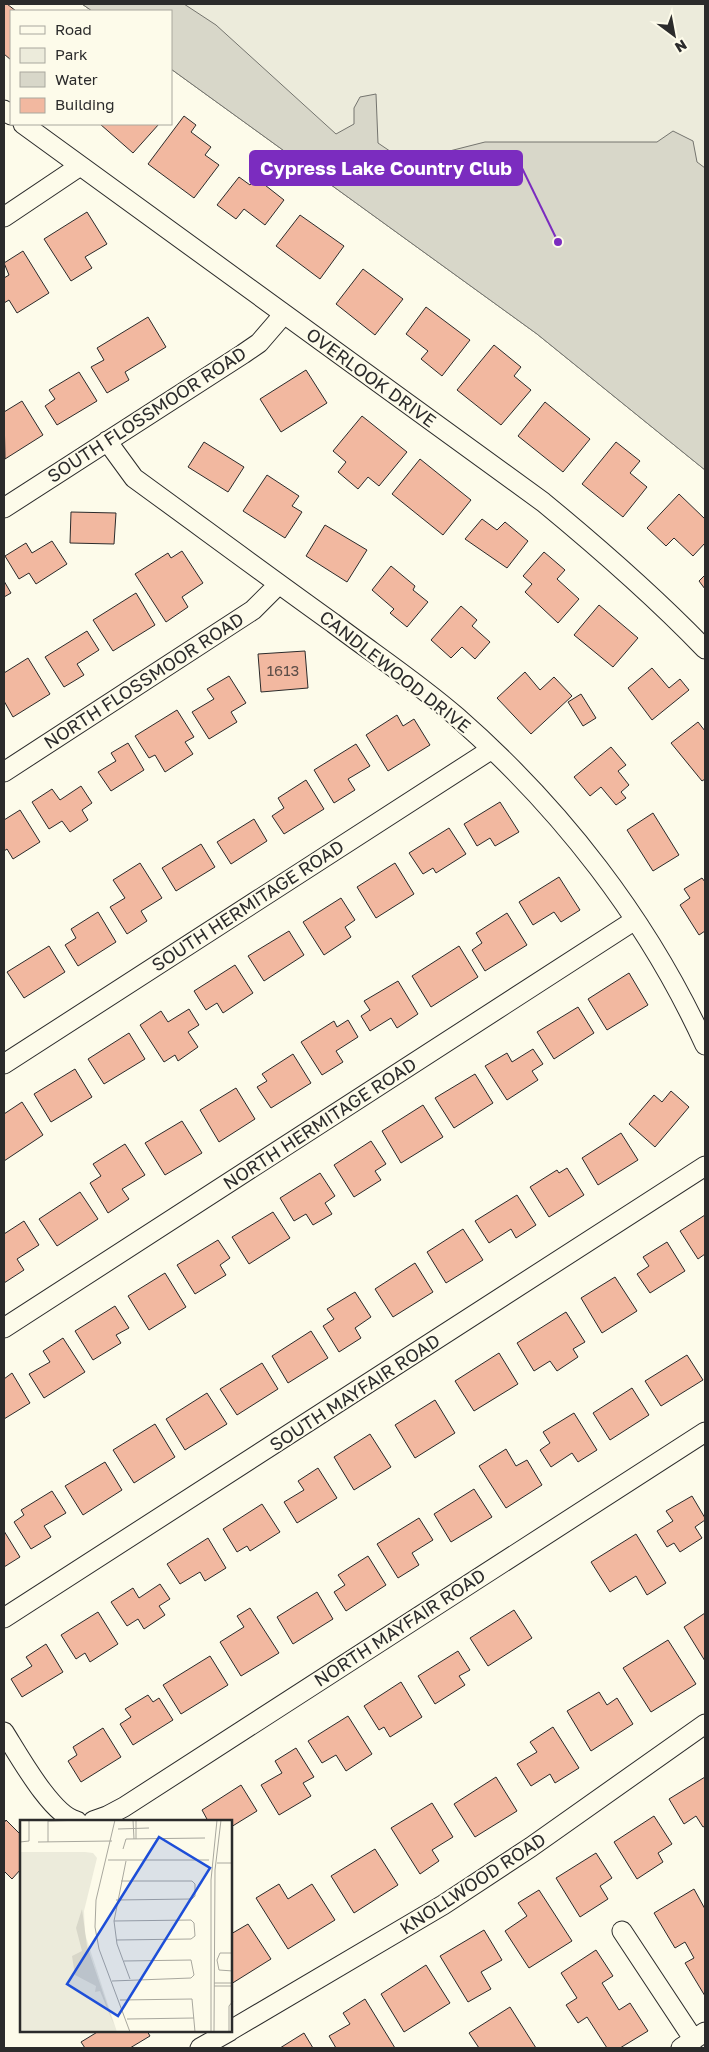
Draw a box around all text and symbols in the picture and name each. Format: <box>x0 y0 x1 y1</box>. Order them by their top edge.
legend <box>10 10 172 125</box>
north arrow <box>649 10 699 60</box>
text: Road <box>55 20 92 38</box>
text: N <box>672 36 690 56</box>
text: Park <box>55 45 88 63</box>
text: Water <box>55 70 98 88</box>
text: Building <box>55 95 115 113</box>
callout: Cypress Lake Country Club <box>250 151 522 185</box>
text: Cypress Lake Country Club <box>260 156 512 179</box>
street label: OVERLOOK DRIVE <box>302 323 441 432</box>
street label: SOUTH FLOSSMOOR ROAD <box>43 342 250 487</box>
street label: CANDLEWOOD DRIVE <box>316 605 476 737</box>
street label: NORTH FLOSSMOOR ROAD <box>39 607 247 753</box>
house number: 1613 <box>267 661 299 679</box>
street label: SOUTH HERMITAGE ROAD <box>147 835 348 976</box>
street label: NORTH HERMITAGE ROAD <box>219 1052 420 1194</box>
street label: SOUTH MAYFAIR ROAD <box>265 1329 444 1455</box>
street label: NORTH MAYFAIR ROAD <box>310 1564 489 1691</box>
inset map <box>20 1820 232 2032</box>
street label: KNOLLWOOD ROAD <box>395 1828 550 1939</box>

